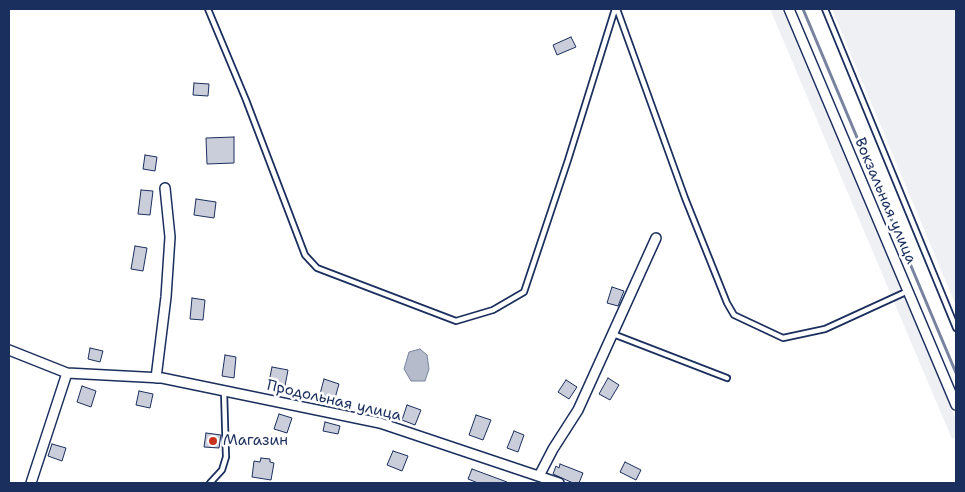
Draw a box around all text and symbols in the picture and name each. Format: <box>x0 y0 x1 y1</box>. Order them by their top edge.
street label: Вокзальная улица <box>850 135 920 267</box>
street label: Продольная улица <box>265 377 403 425</box>
place label: Магазин <box>223 432 288 450</box>
marker: Магазин <box>207 435 219 447</box>

